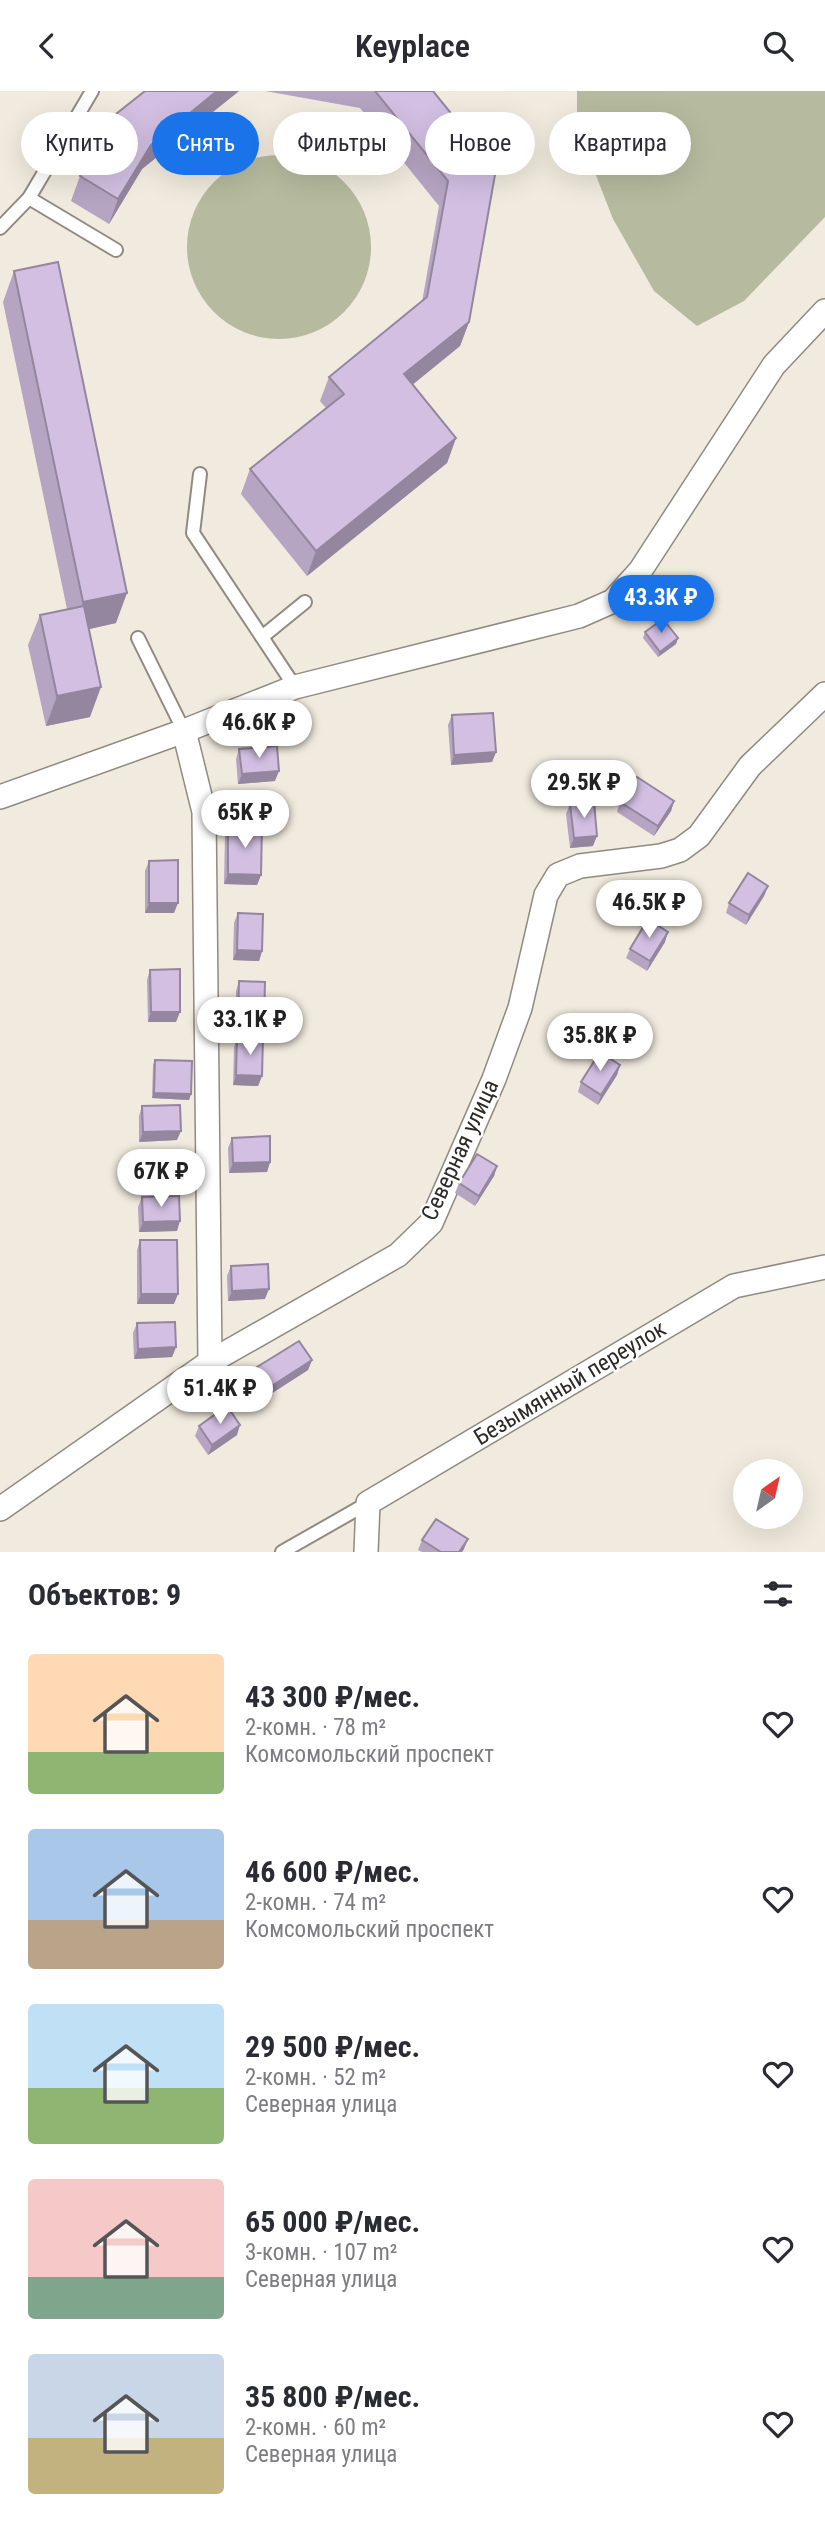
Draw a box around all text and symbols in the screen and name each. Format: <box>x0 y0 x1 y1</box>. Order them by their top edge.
icon: back <box>28 27 66 65</box>
text: Keyplace <box>355 27 470 65</box>
icon: search <box>759 27 797 65</box>
chip: Купить <box>21 112 138 175</box>
chip: Снять <box>152 112 259 175</box>
chip: Фильтры <box>273 112 411 175</box>
chip: Новое <box>425 112 535 175</box>
chip: Квартира <box>549 112 691 175</box>
pin: 43.3K ₽ <box>596 575 726 635</box>
text: 43.3K ₽ <box>624 584 698 611</box>
pin: 46.6K ₽ <box>194 701 324 760</box>
text: 46.6K ₽ <box>222 709 296 736</box>
pin: 29.5K ₽ <box>519 761 649 820</box>
text: 29.5K ₽ <box>547 769 621 796</box>
pin: 65K ₽ <box>196 791 294 850</box>
text: 65K ₽ <box>217 799 273 826</box>
pin: 46.5K ₽ <box>584 881 714 940</box>
text: 46.5K ₽ <box>612 889 686 916</box>
pin: 33.1K ₽ <box>185 997 315 1057</box>
text: 33.1K ₽ <box>213 1006 287 1033</box>
pin: 35.8K ₽ <box>535 1013 665 1073</box>
text: 35.8K ₽ <box>563 1022 637 1049</box>
street label: Северная улица <box>416 1075 504 1225</box>
pin: 67K ₽ <box>112 1149 210 1209</box>
text: 67K ₽ <box>133 1158 189 1185</box>
street label: Безымянный переулок <box>469 1315 671 1451</box>
pin: 51.4K ₽ <box>155 1367 285 1426</box>
text: 51.4K ₽ <box>183 1375 257 1402</box>
north arrow <box>733 1459 803 1529</box>
map controls <box>733 1459 803 1529</box>
icon: filters <box>759 1575 797 1613</box>
text: Объектов: 9 <box>28 1577 181 1612</box>
text: 43 300 ₽/мес. <box>245 1679 420 1714</box>
icon: home <box>84 1682 168 1766</box>
icon: heart <box>759 1705 797 1743</box>
text: 2-комн. · 78 m² <box>245 1714 386 1741</box>
text: Комсомольский проспект <box>245 1741 494 1768</box>
text: 46 600 ₽/мес. <box>245 1854 420 1889</box>
icon: home <box>84 1857 168 1941</box>
icon: heart <box>759 1880 797 1918</box>
text: 2-комн. · 74 m² <box>245 1889 386 1916</box>
text: Комсомольский проспект <box>245 1916 494 1943</box>
text: 29 500 ₽/мес. <box>245 2029 420 2064</box>
icon: home <box>84 2032 168 2116</box>
icon: heart <box>759 2055 797 2093</box>
text: 2-комн. · 52 m² <box>245 2064 386 2091</box>
text: Северная улица <box>245 2091 397 2118</box>
text: 65 000 ₽/мес. <box>245 2204 420 2239</box>
icon: home <box>84 2207 168 2291</box>
icon: heart <box>759 2230 797 2268</box>
text: 3-комн. · 107 m² <box>245 2239 397 2266</box>
text: Северная улица <box>245 2266 397 2293</box>
text: 35 800 ₽/мес. <box>245 2379 420 2414</box>
icon: home <box>84 2382 168 2466</box>
icon: heart <box>759 2405 797 2443</box>
text: 2-комн. · 60 m² <box>245 2414 386 2441</box>
text: Северная улица <box>245 2441 397 2468</box>

